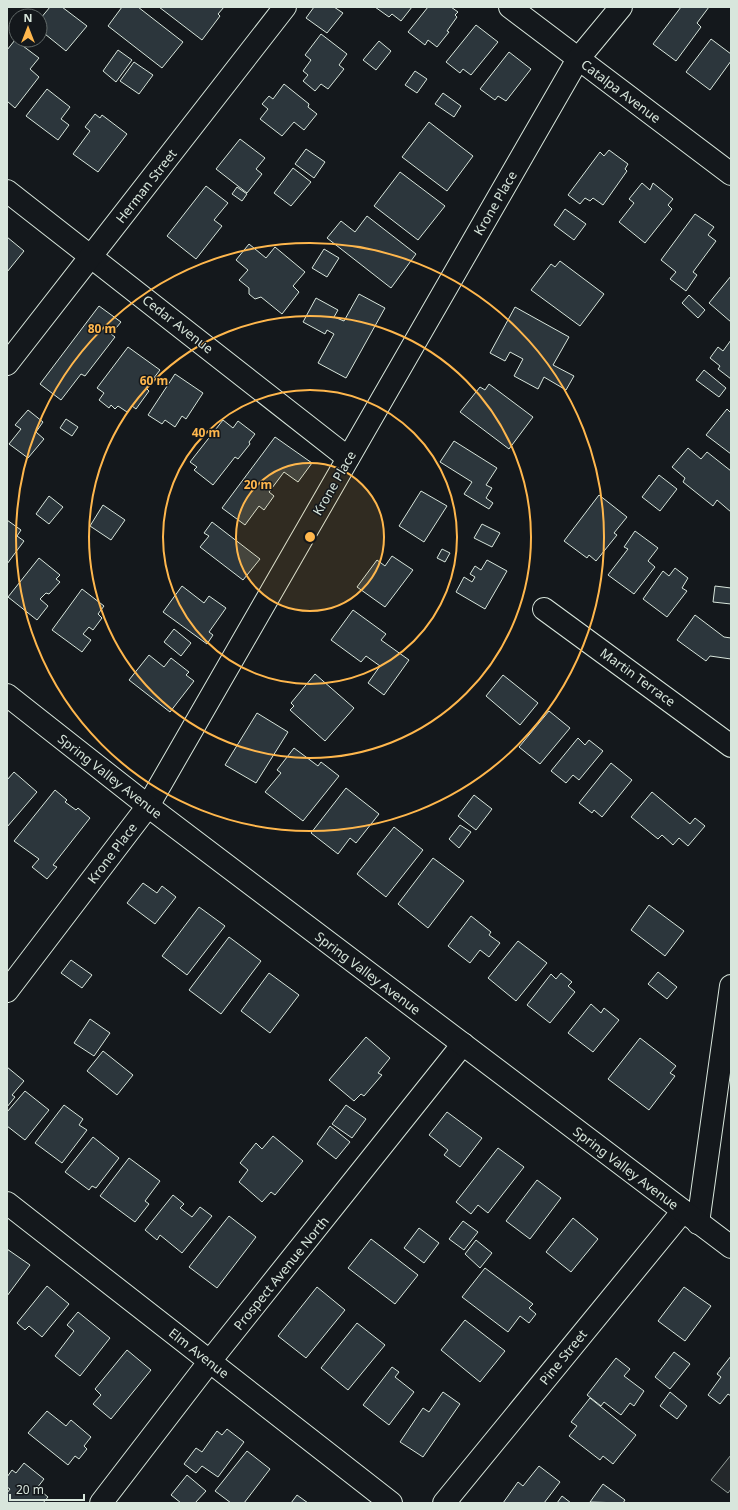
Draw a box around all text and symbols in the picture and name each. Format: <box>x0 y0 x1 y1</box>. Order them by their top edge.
north arrow <box>8 8 48 48</box>
text: N <box>24 10 32 25</box>
street label: Catalpa Avenue <box>578 55 664 127</box>
street label: Herman Street <box>111 145 181 227</box>
street label: Krone Place <box>469 167 521 239</box>
street label: Cedar Avenue <box>139 291 217 357</box>
text: 80 m <box>88 320 116 337</box>
text: 60 m <box>140 372 168 389</box>
text: 40 m <box>192 424 220 441</box>
street label: Krone Place <box>308 447 360 519</box>
text: 20 m <box>244 476 272 493</box>
centre of rings <box>303 530 317 544</box>
street label: Martin Terrace <box>597 644 679 710</box>
street label: Spring Valley Avenue <box>54 730 166 822</box>
street label: Krone Place <box>83 819 141 887</box>
street label: Spring Valley Avenue <box>312 927 424 1019</box>
street label: Spring Valley Avenue <box>570 1122 682 1214</box>
street label: Prospect Avenue North <box>229 1212 333 1334</box>
street label: Elm Avenue <box>165 1324 233 1382</box>
street label: Pine Street <box>535 1325 591 1388</box>
scale bar <box>10 1476 84 1502</box>
text: 20 m <box>16 1481 44 1498</box>

